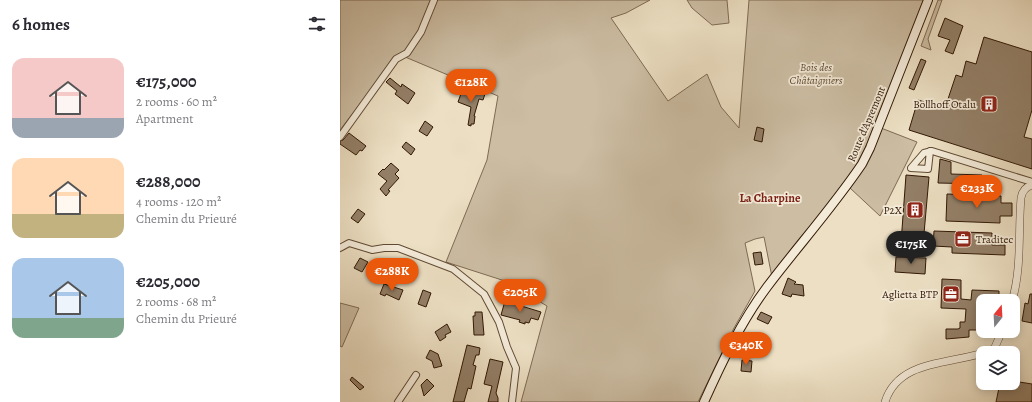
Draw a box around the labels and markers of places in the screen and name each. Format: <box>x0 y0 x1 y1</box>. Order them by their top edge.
pin: €128K <box>443 69 499 103</box>
building icon: Bollhoff Otalu <box>979 94 999 114</box>
place label: Bollhoff Otalu <box>913 97 976 112</box>
pin: €233K <box>949 175 1005 209</box>
building icon: P2X <box>905 200 925 220</box>
place label: P2X <box>883 203 903 218</box>
office icon: Traditec <box>953 229 973 249</box>
pin: €175K <box>883 231 939 265</box>
place label: Traditec <box>976 232 1013 247</box>
pin: €288K <box>364 258 420 292</box>
pin: €205K <box>492 279 548 313</box>
office icon: Aglietta BTP <box>941 284 961 304</box>
place label: Aglietta BTP <box>881 287 938 302</box>
pin: €340K <box>718 332 774 366</box>

